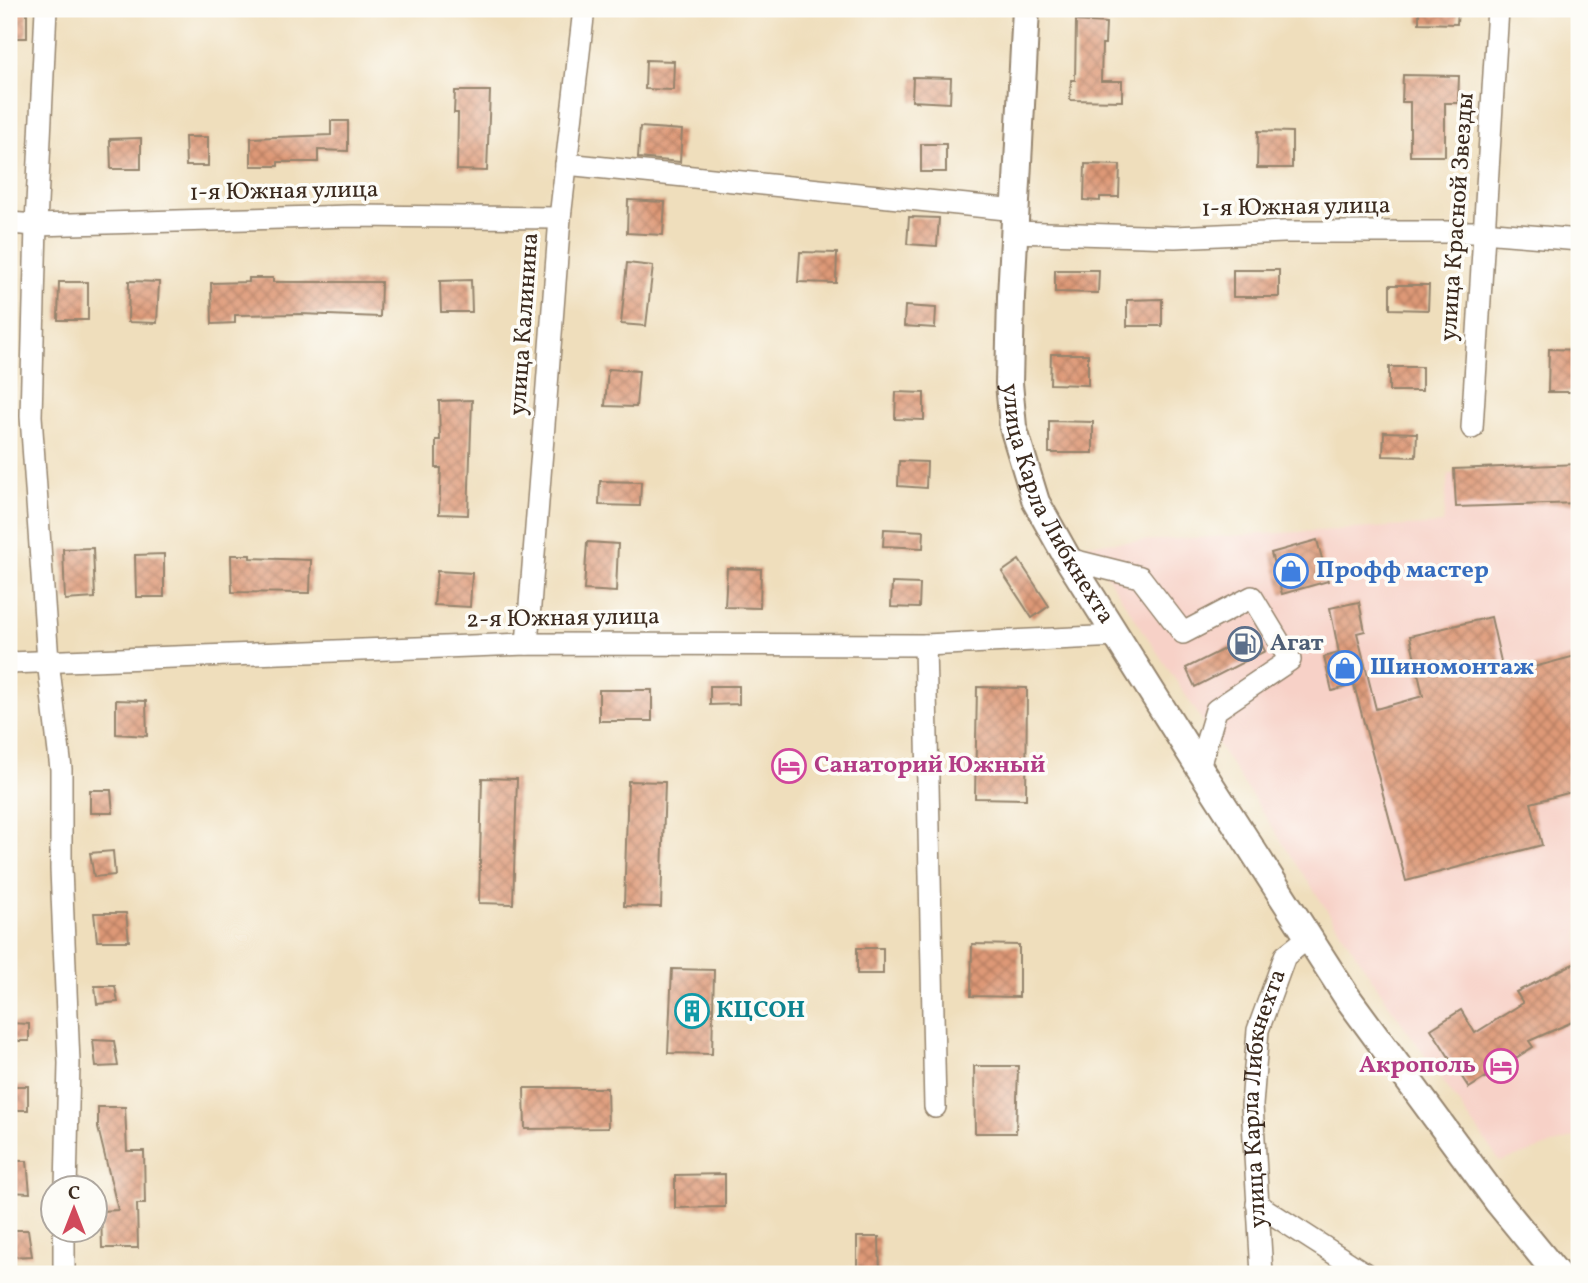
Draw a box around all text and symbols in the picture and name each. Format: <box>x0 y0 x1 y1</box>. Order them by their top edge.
street label: улица Красной Звезды <box>1432 91 1484 343</box>
street label: 1-я Южная улица <box>189 173 379 211</box>
street label: 1-я Южная улица <box>1201 189 1391 227</box>
street label: улица Калинина <box>502 231 548 417</box>
street label: улица Карла Либкнехта <box>992 382 1122 631</box>
shop icon: Профф мастер <box>1272 552 1310 590</box>
place label: Профф мастер <box>1316 554 1489 588</box>
street label: 2-я Южная улица <box>466 600 660 638</box>
fuel station icon: Агат <box>1226 625 1264 663</box>
place label: Агат <box>1270 627 1324 661</box>
shop icon: Шиномонтаж <box>1326 649 1364 687</box>
place label: Шиномонтаж <box>1370 651 1534 685</box>
hotel icon: Санаторий Южный <box>770 747 808 785</box>
place label: Санаторий Южный <box>814 749 1045 783</box>
street label: улица Карла Либкнехта <box>1235 965 1296 1229</box>
building icon: КЦСОН <box>673 992 711 1030</box>
place label: КЦСОН <box>716 994 805 1028</box>
hotel icon: Акрополь <box>1482 1047 1520 1085</box>
place label: Акрополь <box>1359 1049 1476 1083</box>
north arrow <box>38 1174 108 1244</box>
text: С <box>68 1181 80 1207</box>

